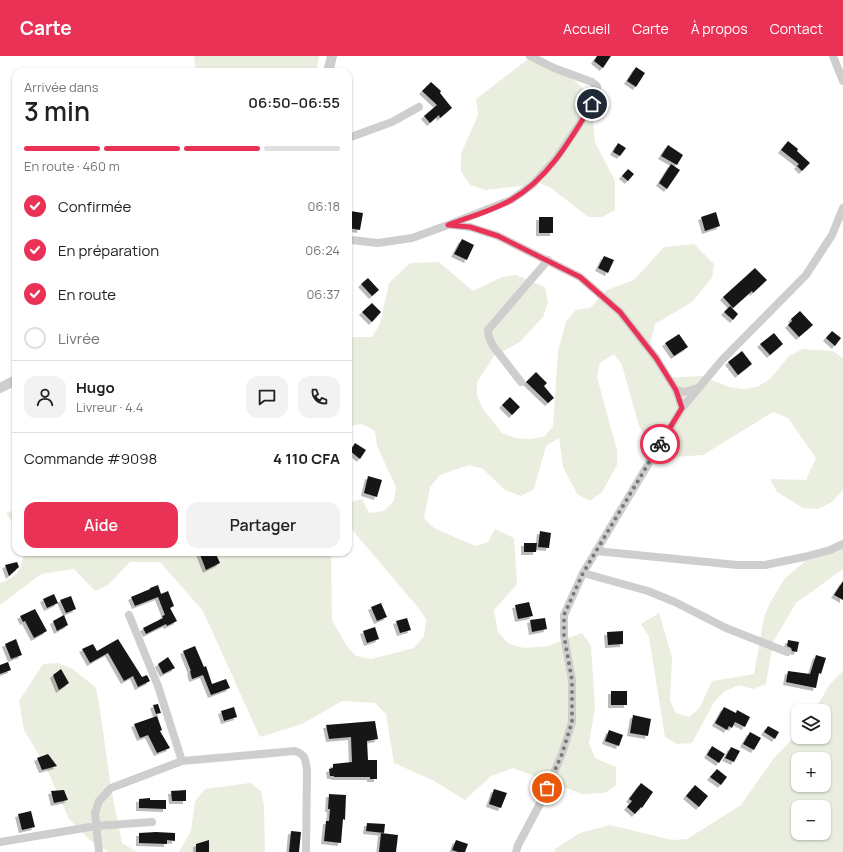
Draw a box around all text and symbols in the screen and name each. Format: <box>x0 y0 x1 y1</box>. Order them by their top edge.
text: Carte <box>20 15 72 41</box>
text: Accueil <box>563 19 610 38</box>
text: Carte <box>632 19 669 38</box>
text: À propos <box>691 19 748 38</box>
text: Contact <box>770 19 823 38</box>
text: Arrivée dans <box>24 78 99 96</box>
pin <box>575 87 609 121</box>
text: 06:50–06:55 <box>248 92 340 113</box>
text: 3 min <box>24 93 90 129</box>
icon: home <box>581 93 603 115</box>
text: En route · 460 m <box>24 157 120 175</box>
icon: check <box>24 195 46 217</box>
text: Confirmée <box>58 196 131 217</box>
text: 06:18 <box>307 197 340 215</box>
icon: check <box>24 239 46 261</box>
text: En préparation <box>58 240 159 261</box>
text: 06:24 <box>305 241 340 259</box>
icon: check <box>24 283 46 305</box>
text: En route <box>58 284 116 305</box>
text: 06:37 <box>306 285 340 303</box>
text: Livrée <box>58 328 100 349</box>
button: person <box>24 376 66 418</box>
button: chat <box>246 376 288 418</box>
button: phone <box>298 376 340 418</box>
text: Hugo <box>76 377 115 398</box>
text: Livreur · 4.4 <box>76 398 143 416</box>
courier <box>640 424 680 464</box>
icon: bike <box>649 433 671 455</box>
text: Commande #9098 <box>24 448 157 469</box>
text: 4 110 CFA <box>273 448 340 469</box>
button: Aide <box>24 502 178 548</box>
button: Partager <box>186 502 340 548</box>
map controls <box>791 704 831 840</box>
button: layers <box>791 704 831 744</box>
button: + <box>791 752 831 792</box>
pin <box>530 771 564 805</box>
icon: bag <box>536 777 558 799</box>
button: − <box>791 800 831 840</box>

